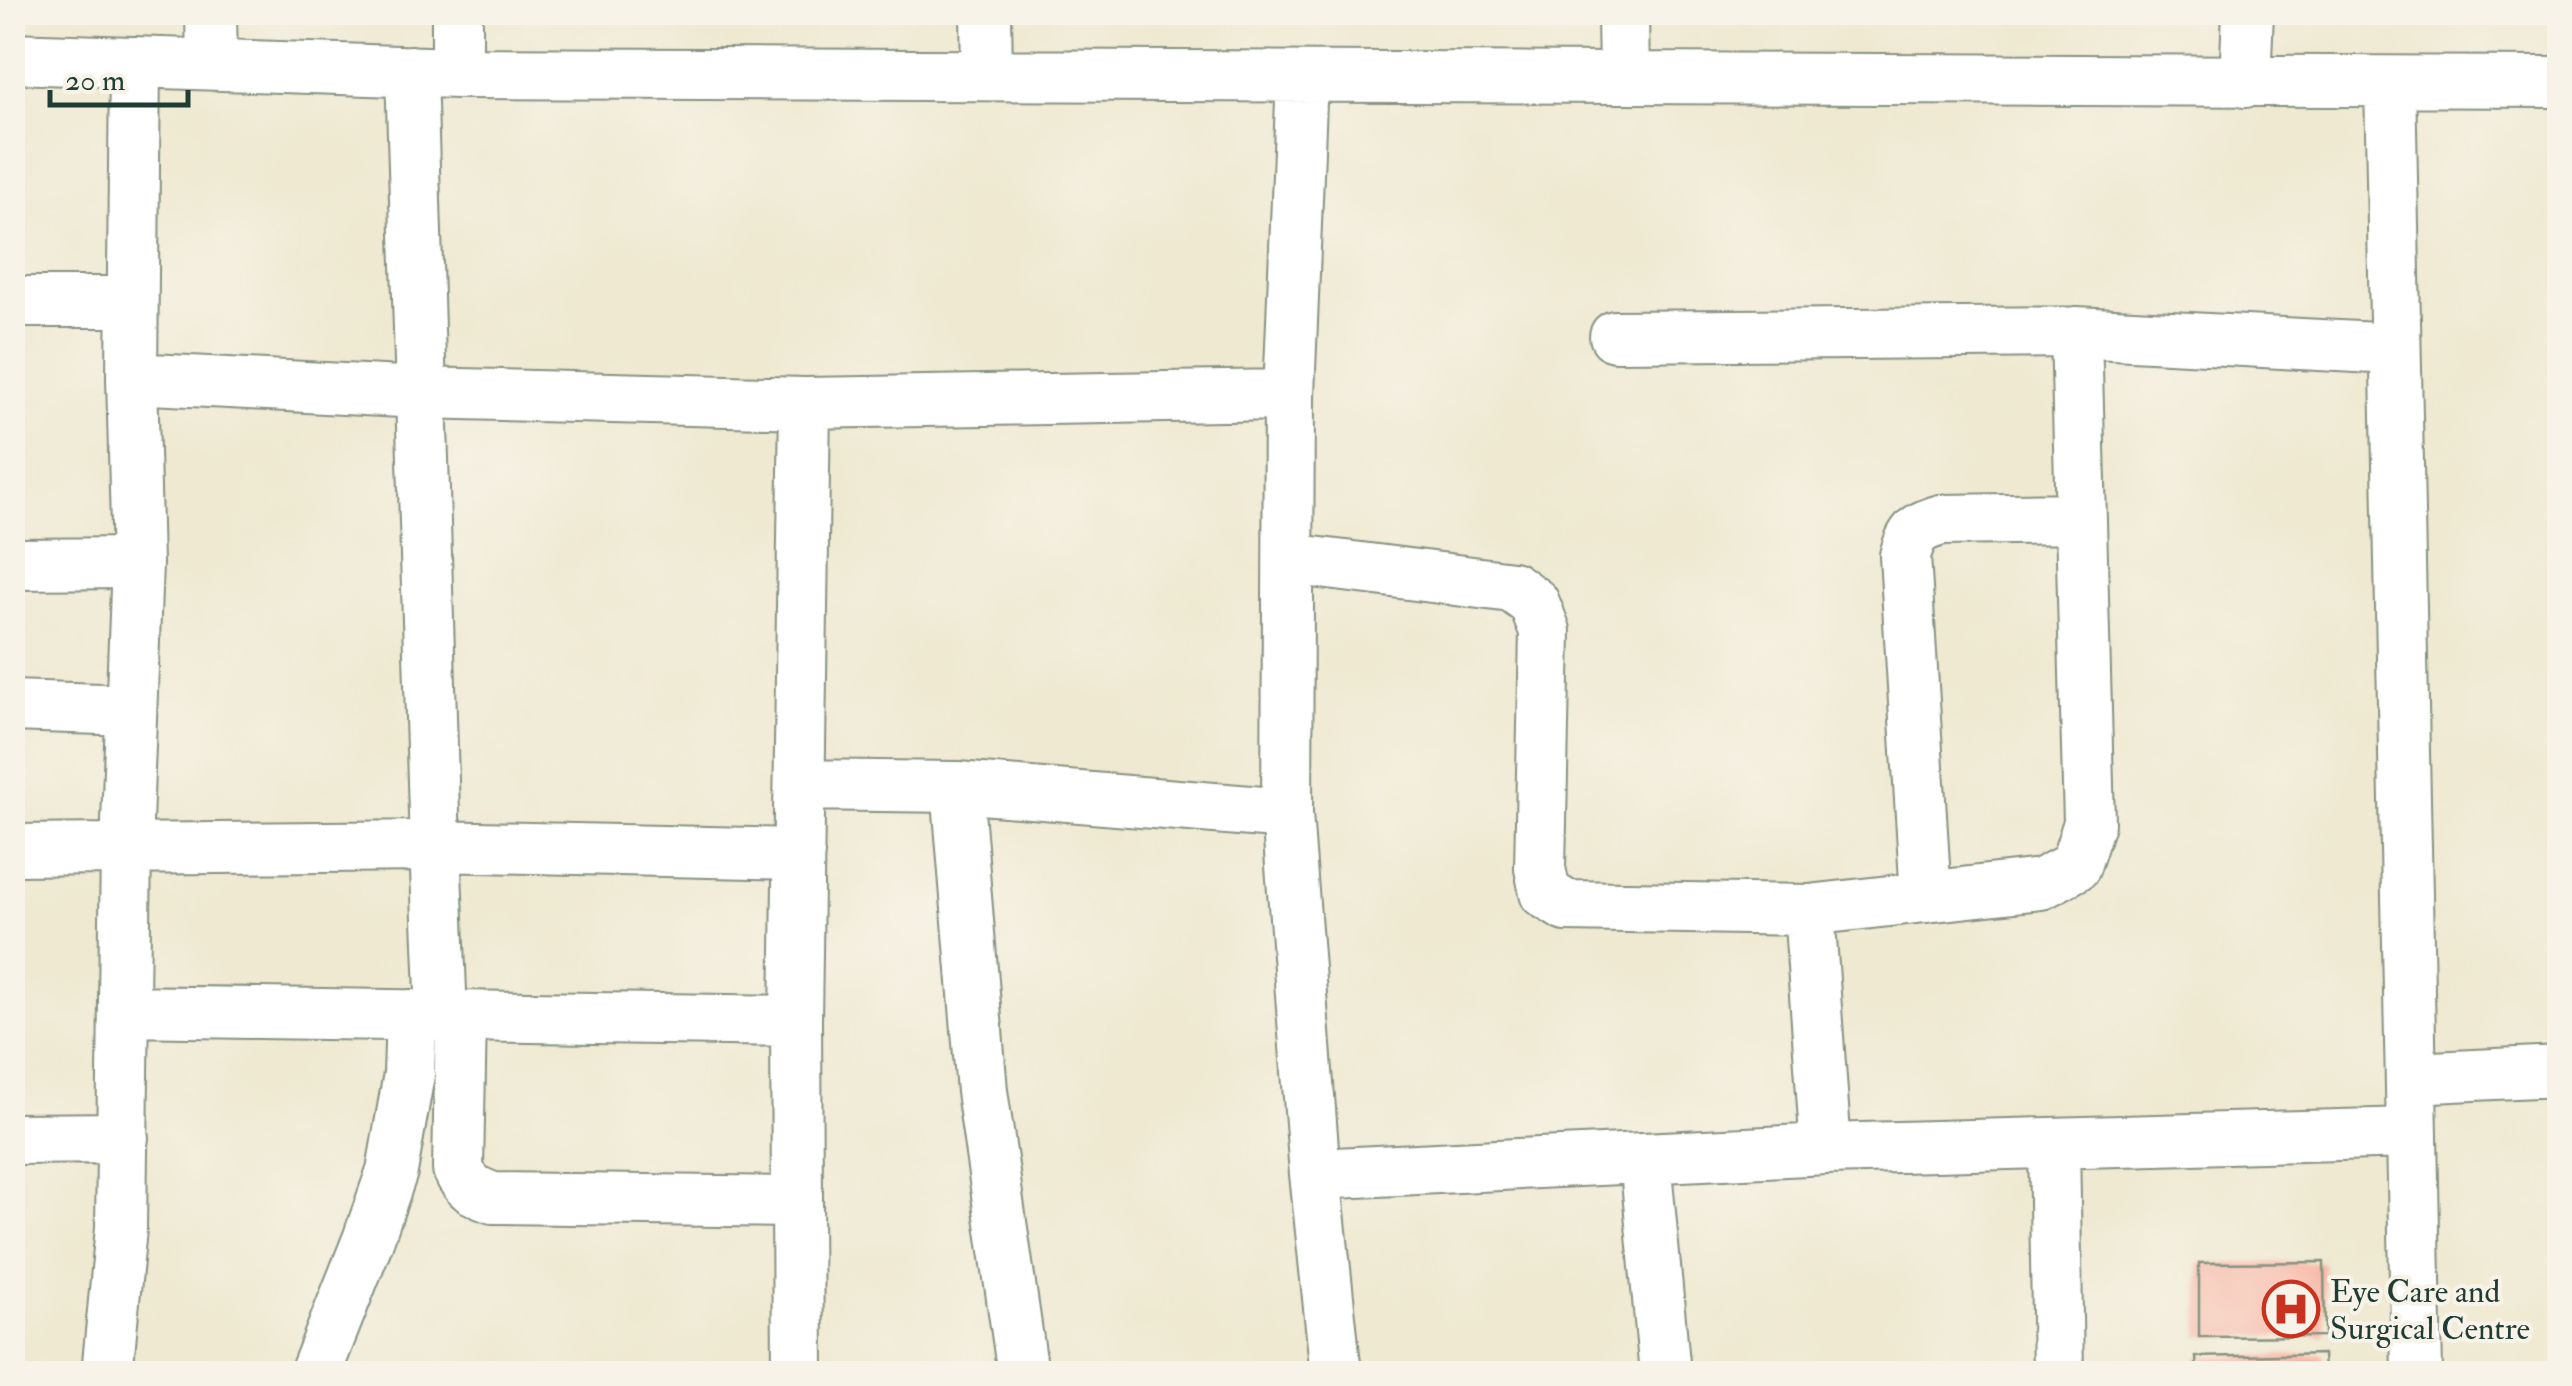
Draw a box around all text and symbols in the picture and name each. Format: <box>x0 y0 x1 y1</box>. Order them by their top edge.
scale bar <box>50 45 188 107</box>
text: 20 m <box>65 62 125 99</box>
place label: Eye Care and Surgical Centre <box>2330 1272 2530 1349</box>
hospital icon: Eye Care and Surgical Centre <box>2261 1279 2321 1339</box>

